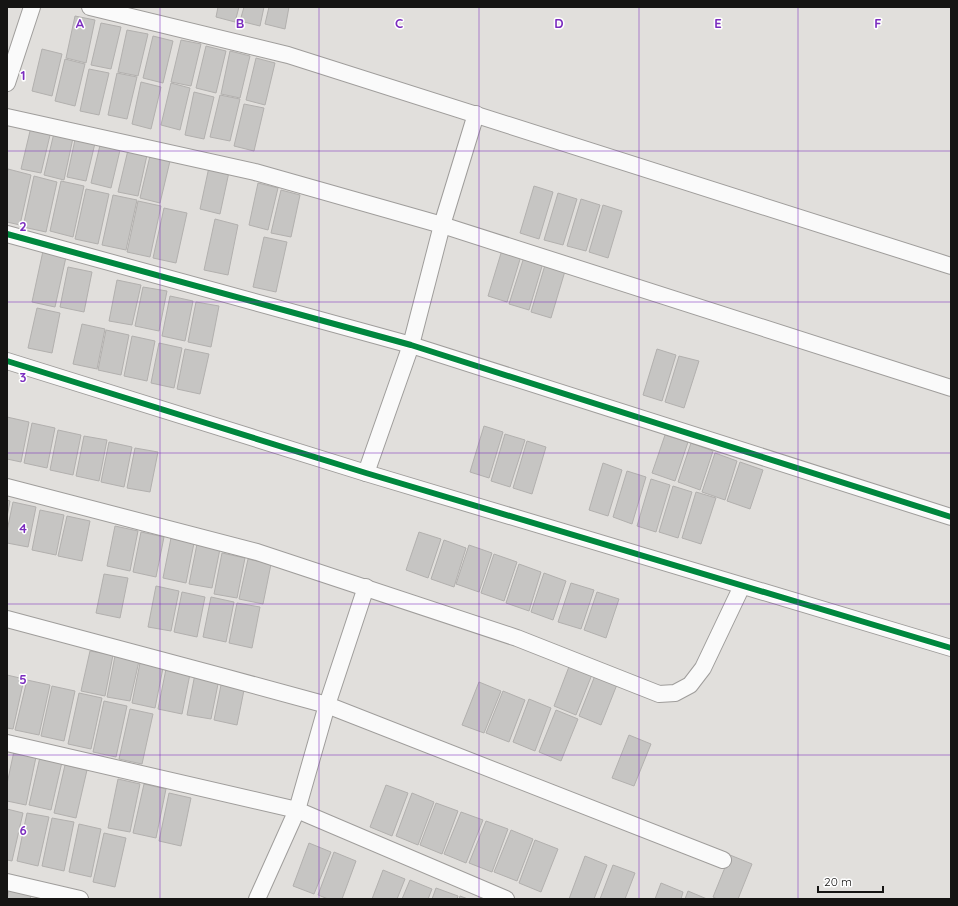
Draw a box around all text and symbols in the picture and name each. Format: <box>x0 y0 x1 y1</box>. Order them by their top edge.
text: A <box>76 15 85 31</box>
text: B <box>236 15 244 31</box>
text: C <box>395 15 403 31</box>
text: D <box>554 15 564 31</box>
text: E <box>714 15 722 31</box>
text: F <box>874 15 882 31</box>
text: 1 <box>20 67 26 83</box>
text: 2 <box>19 218 27 234</box>
text: 3 <box>20 369 27 385</box>
text: 4 <box>19 520 27 536</box>
text: 5 <box>19 671 27 687</box>
text: 6 <box>19 822 27 838</box>
scale bar <box>818 868 883 894</box>
text: 20 m <box>824 874 852 889</box>

